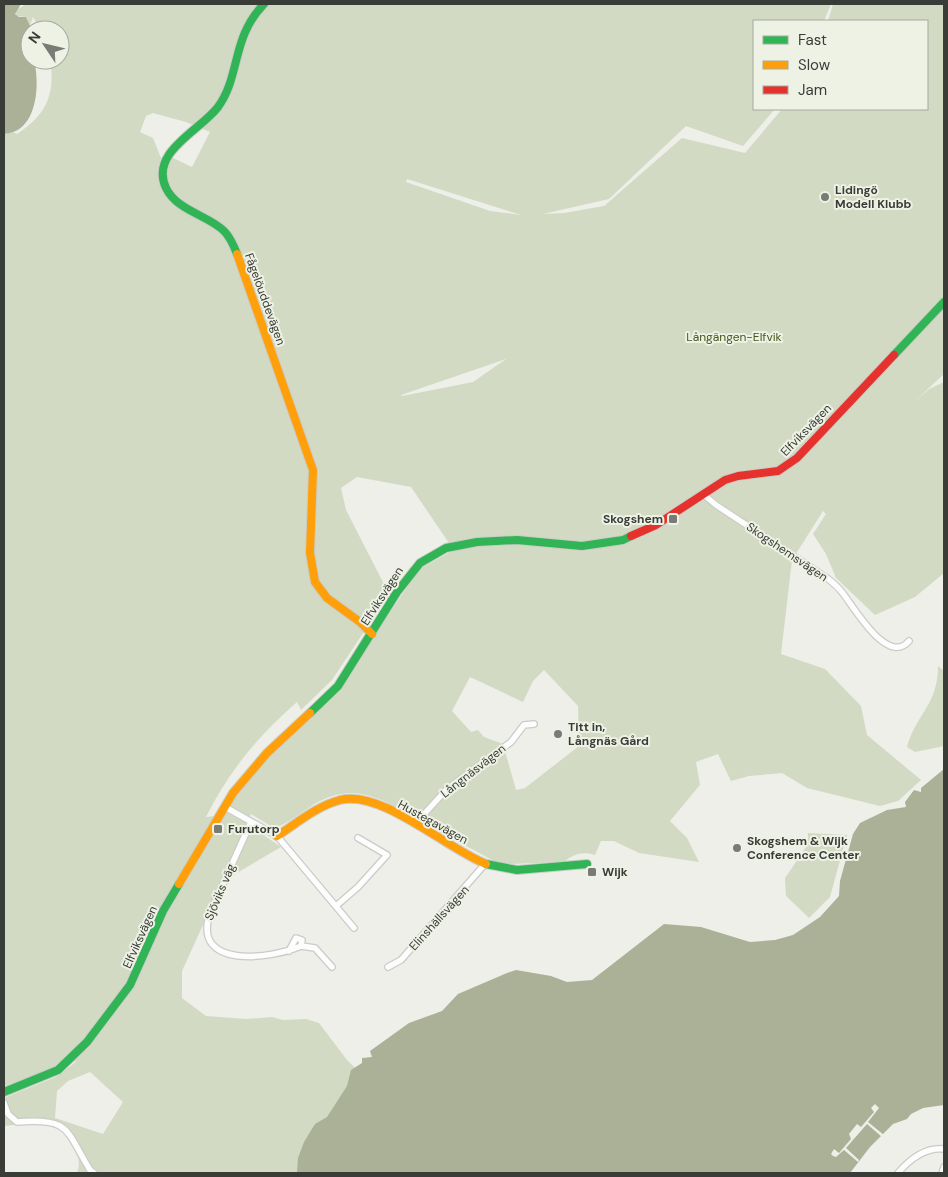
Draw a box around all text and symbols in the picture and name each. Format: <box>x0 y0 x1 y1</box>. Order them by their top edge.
north arrow <box>20 20 70 70</box>
legend <box>753 20 928 110</box>
text: N <box>24 28 45 47</box>
text: Fast <box>798 30 827 50</box>
text: Slow <box>798 55 831 75</box>
text: Jam <box>798 80 827 100</box>
place label: Lidingö Modell Klubb <box>835 182 912 212</box>
marker: Lidingö Modell Klubb <box>819 191 831 203</box>
street label: Fågelöuddevägen <box>241 251 289 347</box>
park label: Långängen-Elfvik <box>686 329 782 345</box>
street label: Elfviksvägen <box>777 400 835 460</box>
place label: Skogshem <box>603 511 663 527</box>
marker: Skogshem <box>667 513 679 525</box>
street label: Skogshemsvägen <box>743 519 831 585</box>
street label: Elfviksvägen <box>357 564 407 628</box>
place label: Titt in, Långnäs Gård <box>568 719 649 749</box>
marker: Titt in, Långnäs Gård <box>552 728 564 740</box>
street label: Långnäsvägen <box>437 741 509 801</box>
street label: Hustegavägen <box>395 796 471 848</box>
place label: Furutorp <box>228 821 280 837</box>
marker: Furutorp <box>212 823 224 835</box>
place label: Skogshem & Wijk Conference Center <box>747 833 860 863</box>
marker: Skogshem & Wijk Conference Center <box>731 842 743 854</box>
street label: Sjöviks väg <box>201 861 239 923</box>
place label: Wijk <box>602 864 628 880</box>
marker: Wijk <box>586 866 598 878</box>
street label: Elinshällsvägen <box>405 882 473 954</box>
street label: Elfviksvägen <box>119 903 161 971</box>

